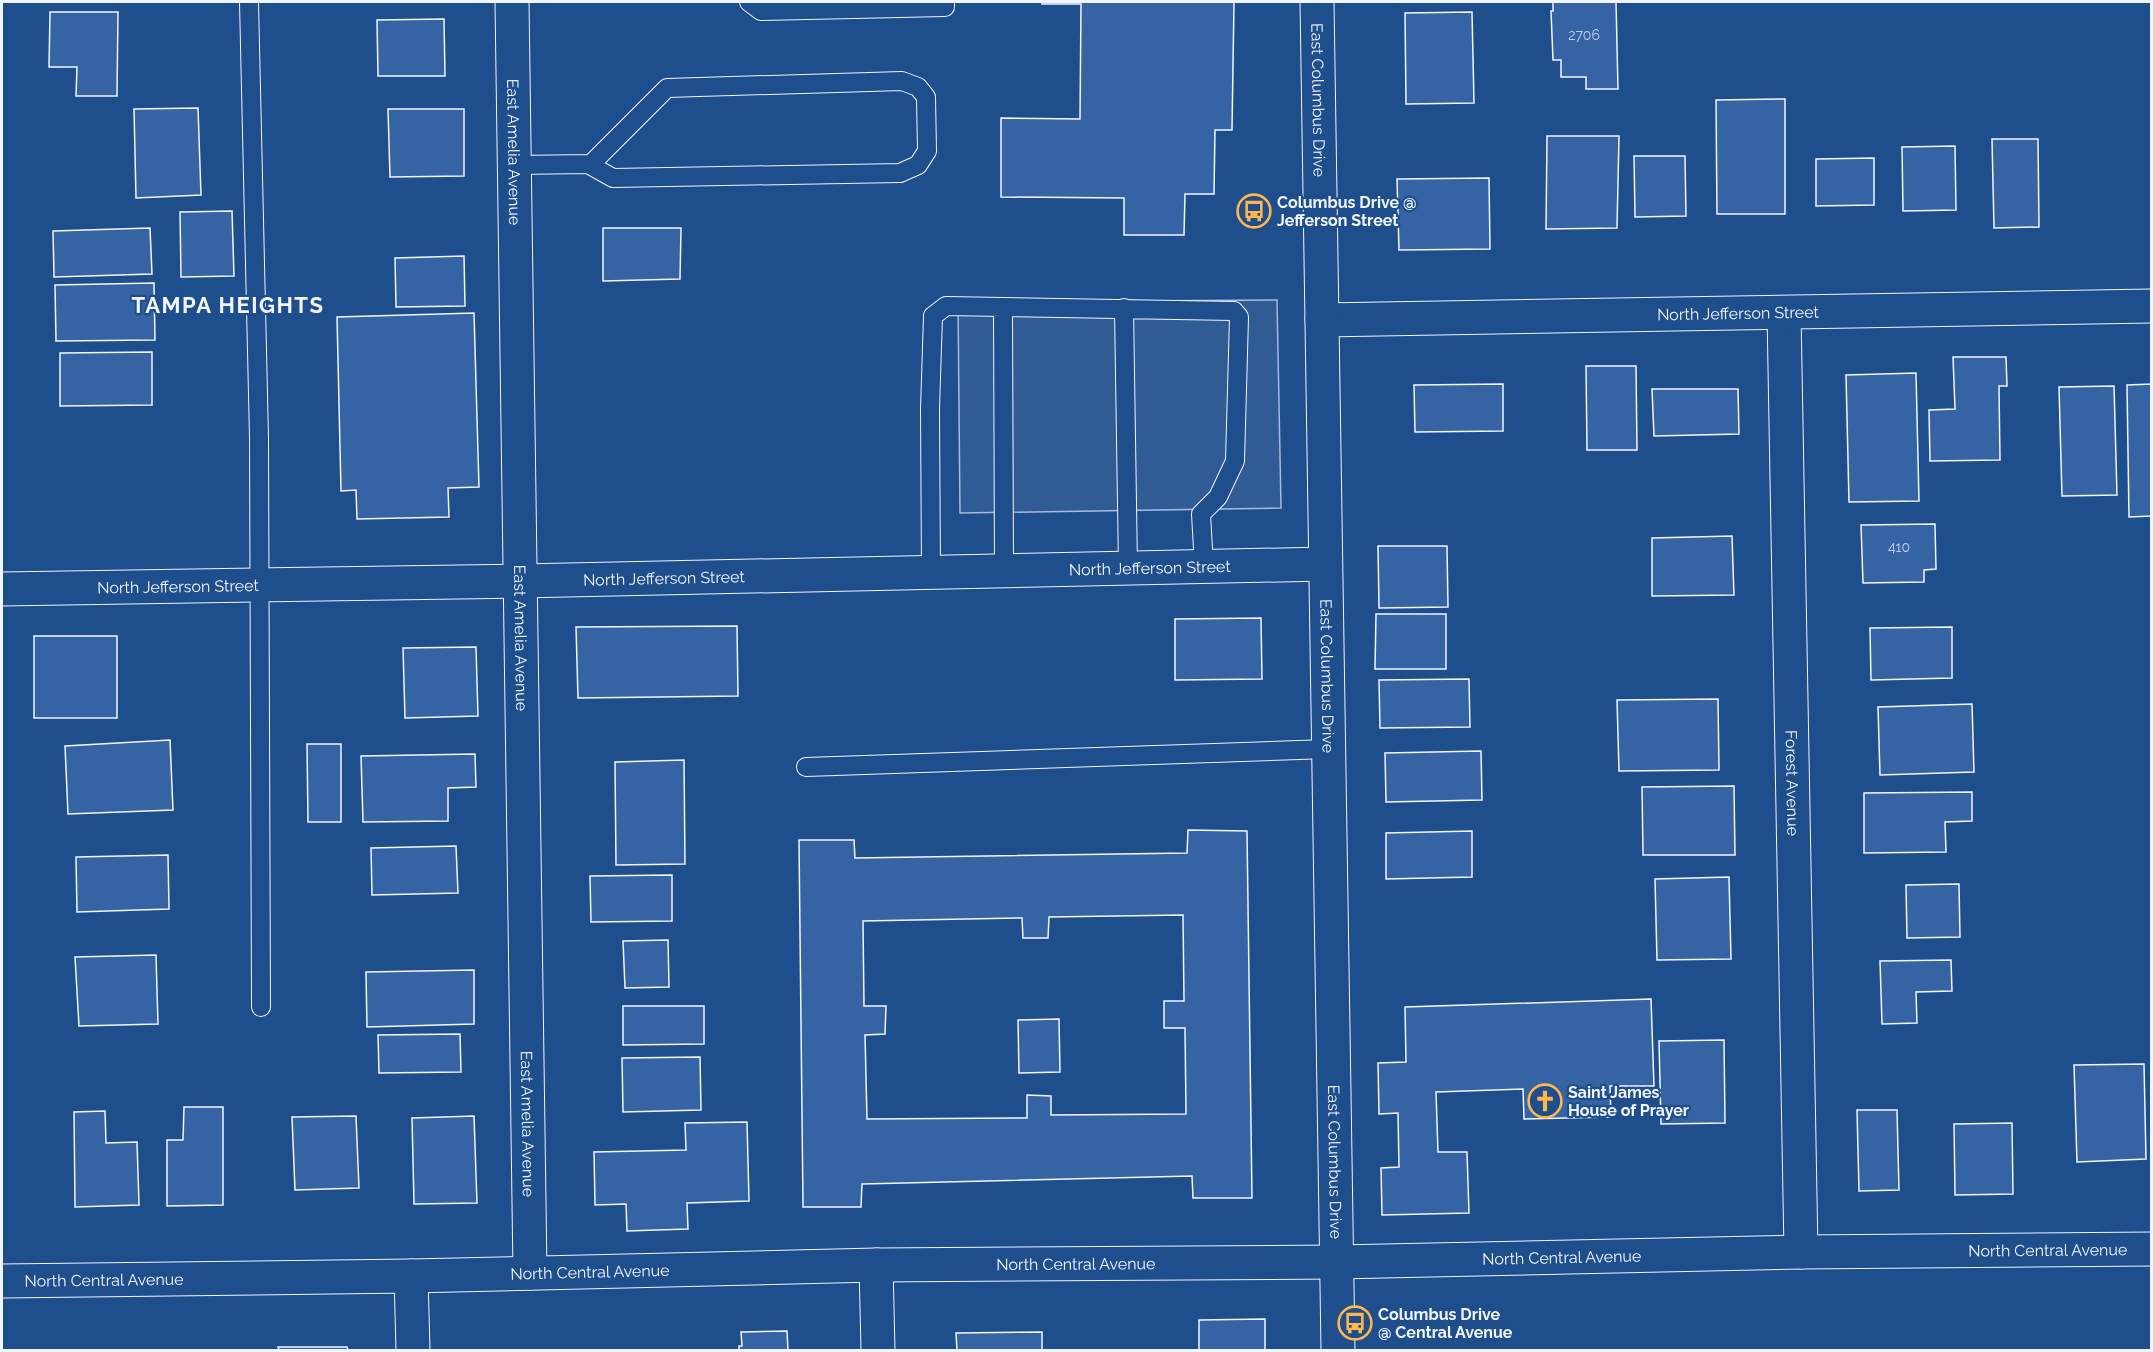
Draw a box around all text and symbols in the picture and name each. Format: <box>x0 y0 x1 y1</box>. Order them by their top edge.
street label: East Columbus Drive <box>1307 23 1329 177</box>
house number: 2706 <box>1568 27 1600 43</box>
street label: East Amelia Avenue <box>503 79 524 225</box>
bus stop icon: Columbus Drive @ Jefferson Street <box>1236 193 1272 229</box>
place label: Columbus Drive @ Jefferson Street <box>1277 193 1416 230</box>
district label: TAMPA HEIGHTS <box>132 292 324 318</box>
street label: North Jefferson Street <box>1657 303 1820 324</box>
house number: 410 <box>1888 539 1910 555</box>
street label: North Jefferson Street <box>1069 557 1232 579</box>
street label: East Amelia Avenue <box>510 565 531 711</box>
street label: North Jefferson Street <box>583 567 746 590</box>
street label: North Jefferson Street <box>97 576 260 598</box>
street label: East Columbus Drive <box>1316 599 1338 753</box>
street label: Forest Avenue <box>1782 730 1802 836</box>
street label: East Amelia Avenue <box>517 1051 538 1197</box>
church icon: Saint James House of Prayer <box>1527 1083 1563 1119</box>
place label: Saint James House of Prayer <box>1568 1083 1689 1120</box>
street label: East Columbus Drive <box>1324 1085 1345 1239</box>
street label: North Central Avenue <box>1968 1240 2127 1261</box>
street label: North Central Avenue <box>1482 1246 1642 1269</box>
street label: North Central Avenue <box>996 1254 1155 1274</box>
street label: North Central Avenue <box>510 1261 670 1284</box>
street label: North Central Avenue <box>24 1270 184 1291</box>
bus stop icon: Columbus Drive @ Central Avenue <box>1337 1305 1373 1341</box>
place label: Columbus Drive @ Central Avenue <box>1378 1305 1513 1342</box>

